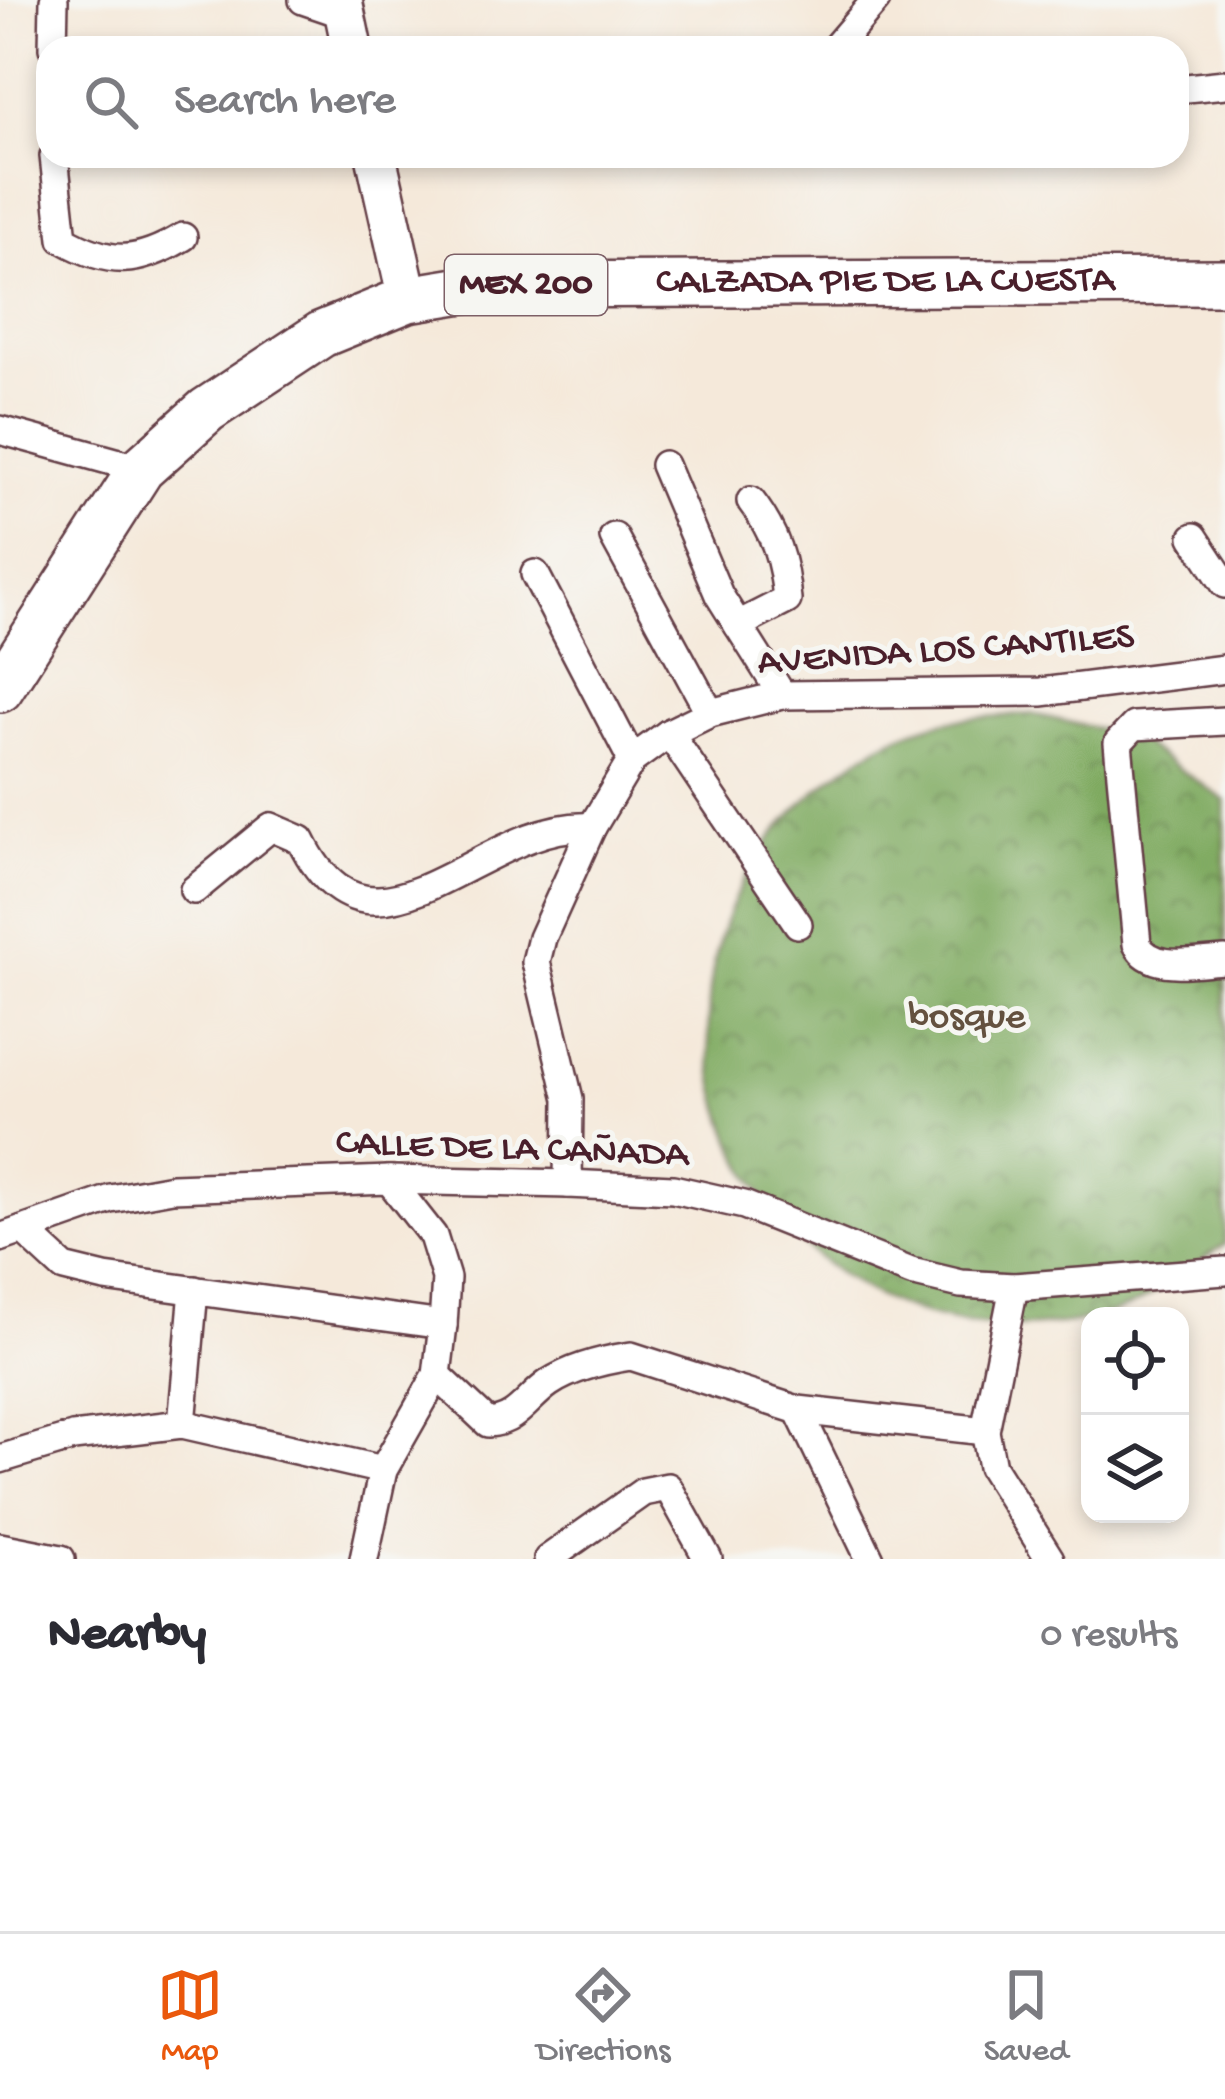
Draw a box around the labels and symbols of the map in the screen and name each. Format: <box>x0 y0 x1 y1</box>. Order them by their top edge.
road number: MEX 200 <box>445 255 607 315</box>
street label: CALZADA PIE DE LA CUESTA <box>656 259 1117 307</box>
street label: AVENIDA LOS CANTILES <box>756 616 1137 688</box>
park label: bosque <box>909 996 1026 1042</box>
street label: CALLE DE LA CAÑADA <box>335 1122 691 1180</box>

